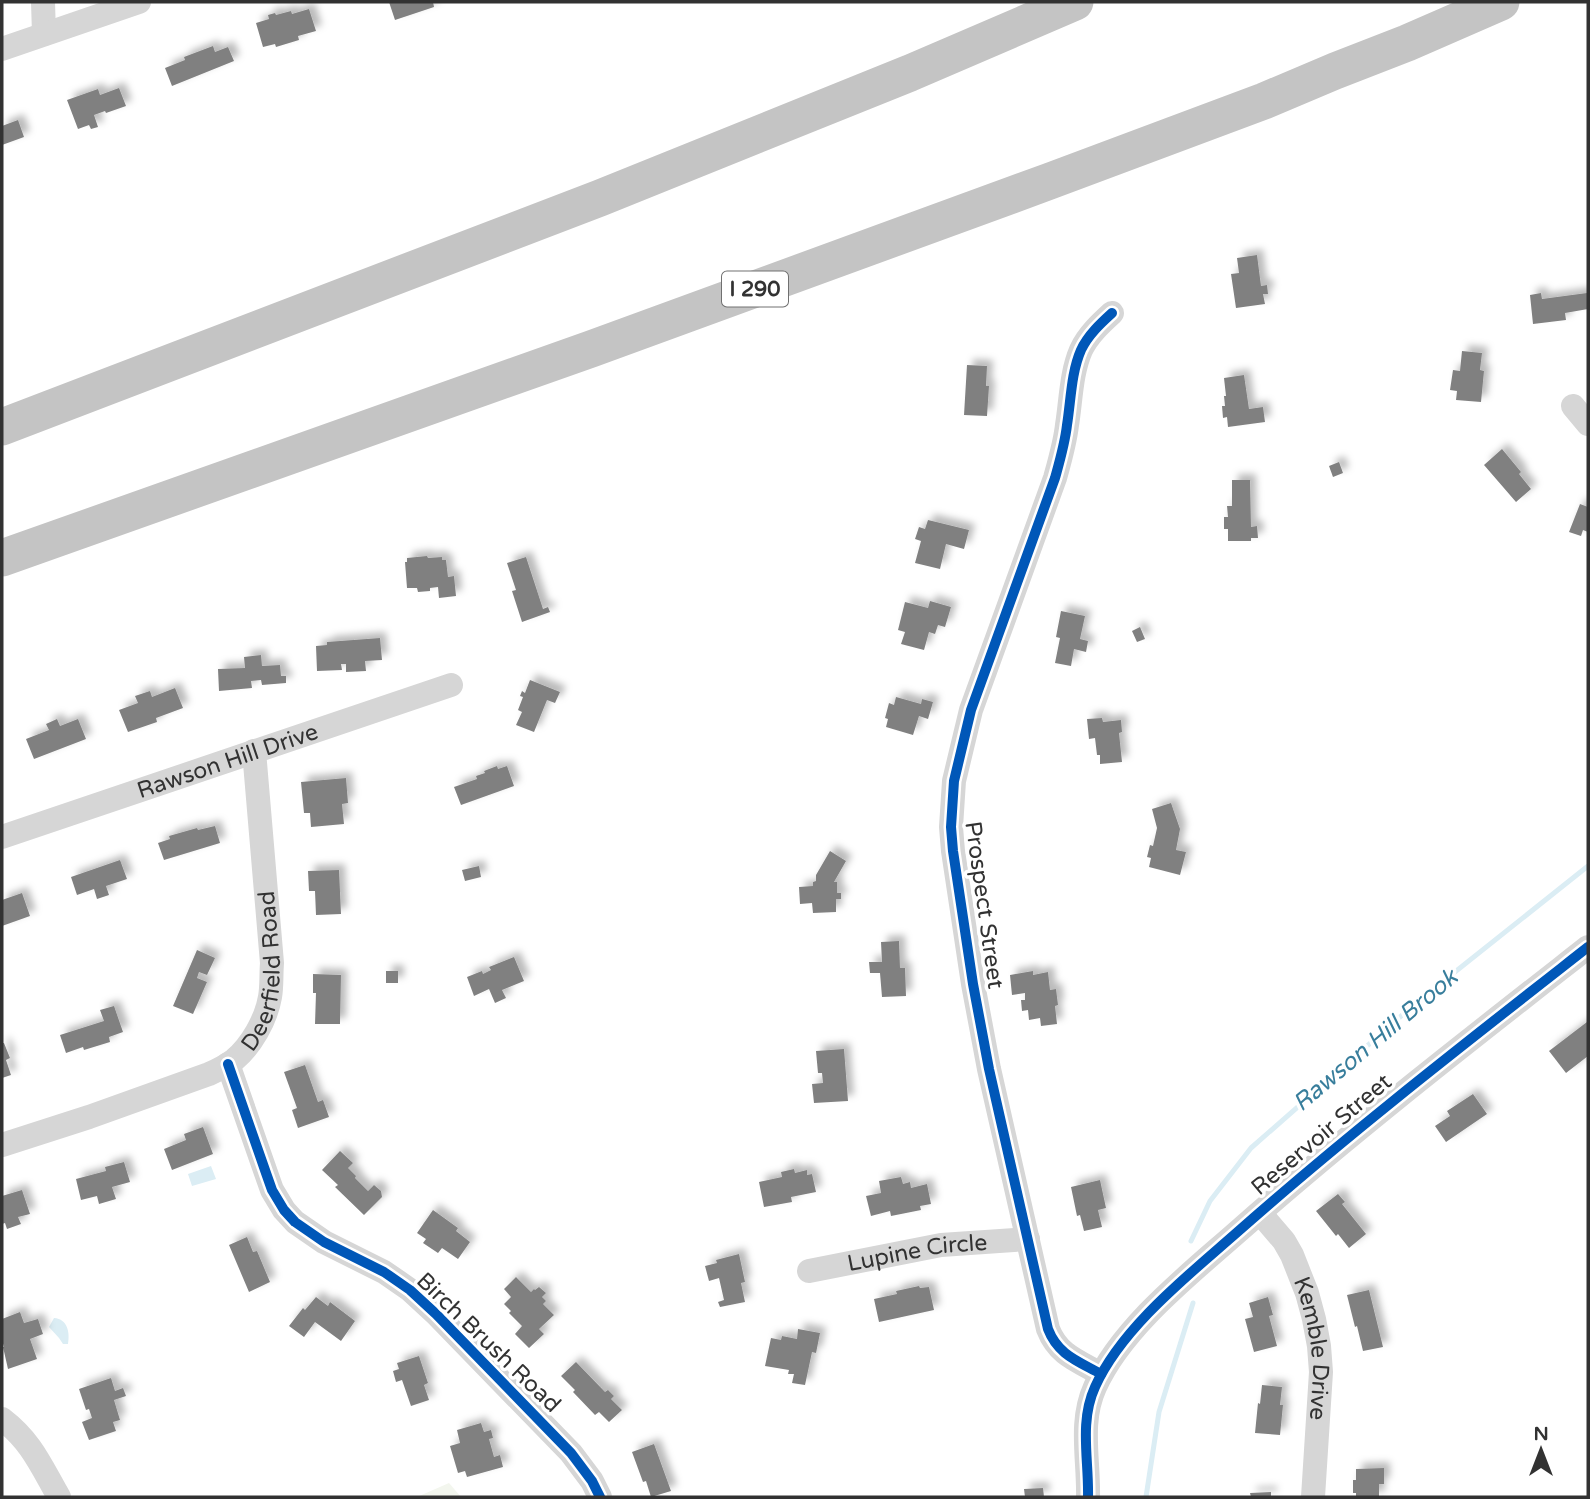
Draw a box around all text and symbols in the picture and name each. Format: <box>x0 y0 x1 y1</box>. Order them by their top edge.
road number: I 290 <box>722 272 788 306</box>
street label: Rawson Hill Drive <box>134 718 322 805</box>
street label: Prospect Street <box>958 819 1010 991</box>
street label: Deerfield Road <box>235 890 287 1057</box>
water label: Rawson Hill Brook <box>1287 962 1465 1118</box>
street label: Reservoir Street <box>1246 1068 1398 1202</box>
street label: Lupine Circle <box>845 1229 988 1278</box>
street label: Birch Brush Road <box>410 1267 566 1419</box>
street label: Kemble Drive <box>1287 1273 1334 1421</box>
north arrow <box>1506 1415 1576 1485</box>
text: N <box>1533 1423 1549 1445</box>

